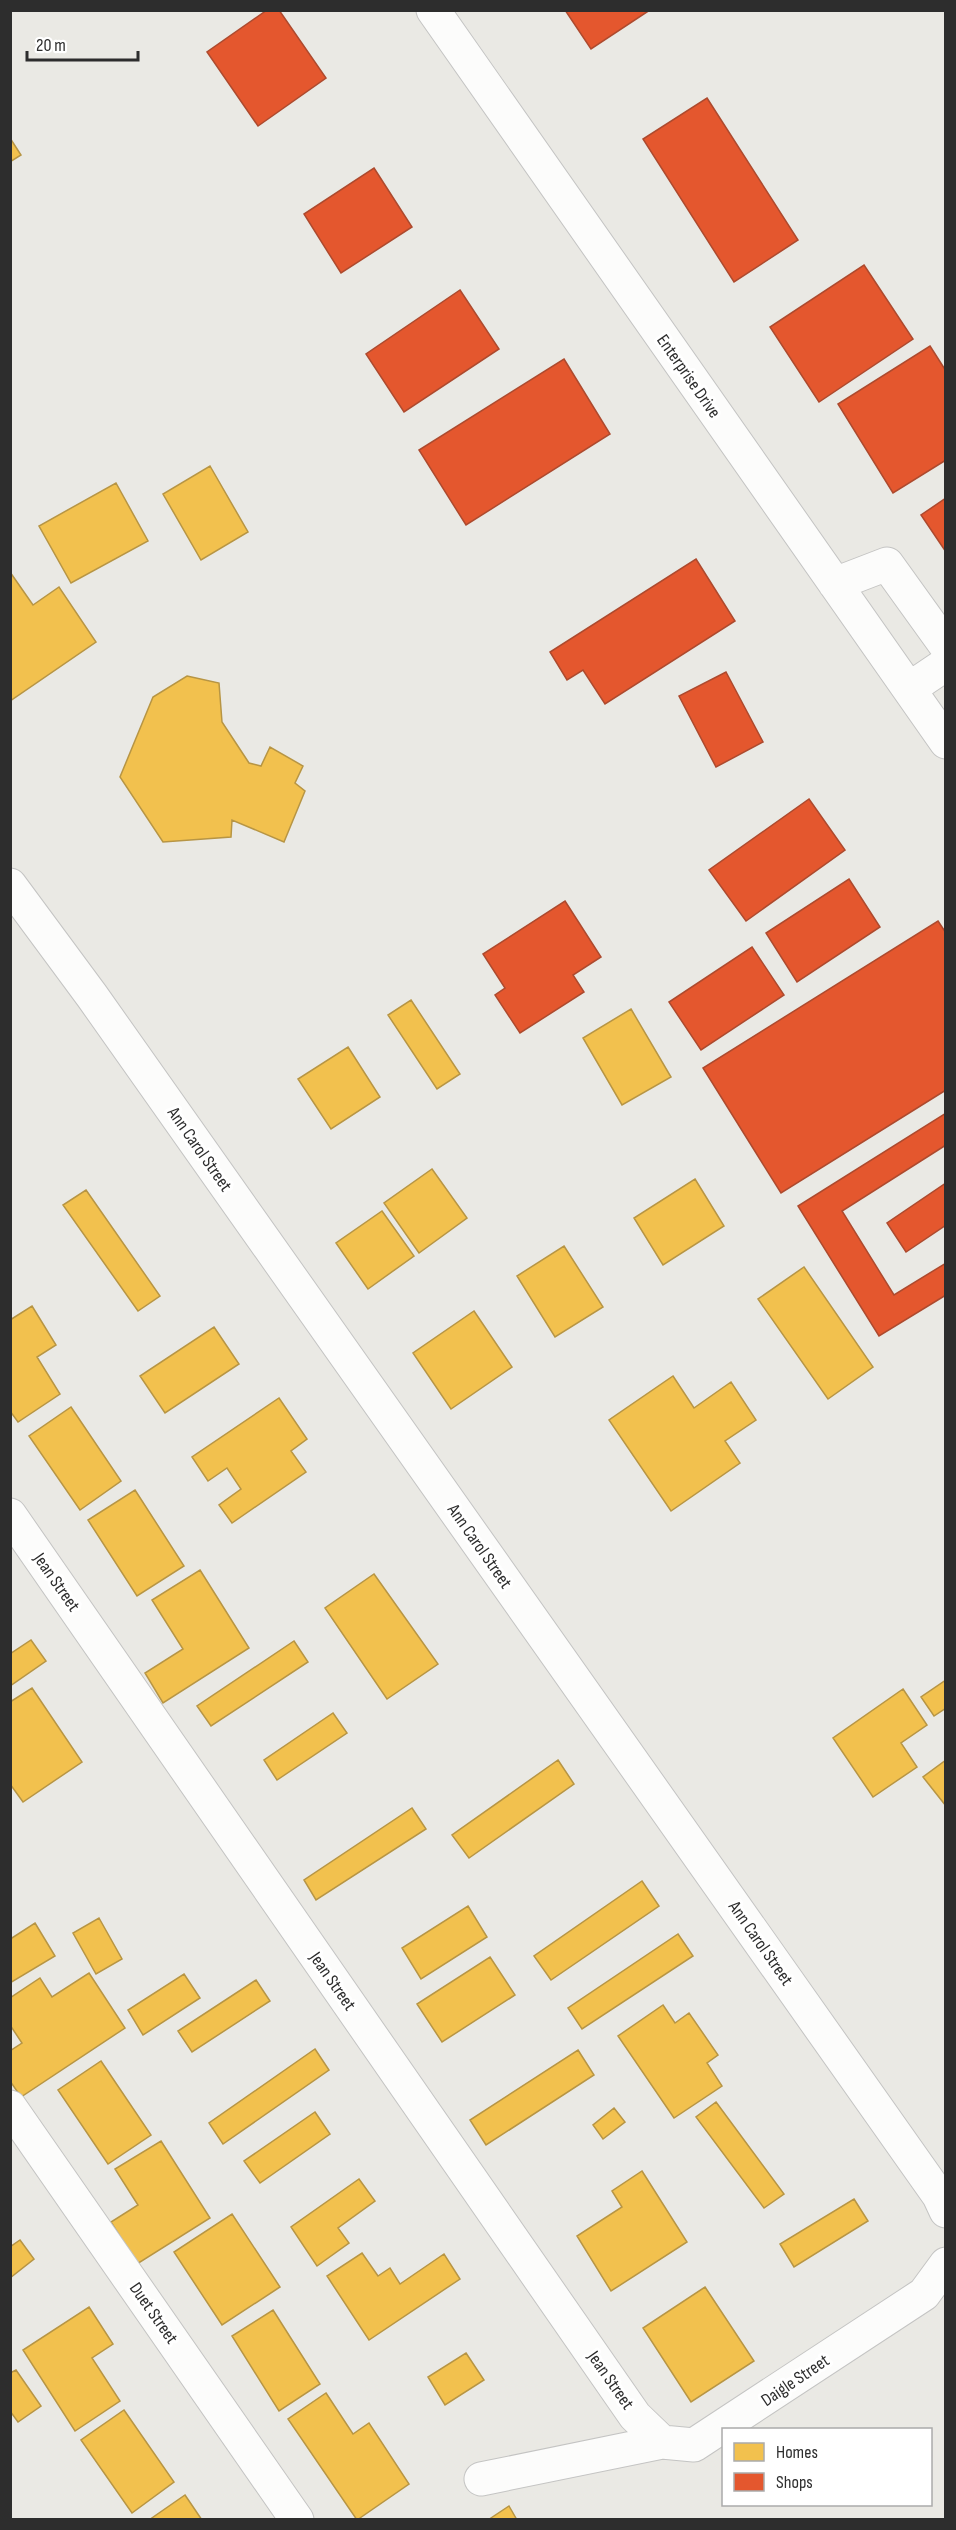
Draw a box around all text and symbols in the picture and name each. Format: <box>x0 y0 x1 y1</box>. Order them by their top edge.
scale bar <box>27 24 138 62</box>
text: 20 m <box>36 35 66 56</box>
street label: Enterprise Drive <box>652 331 725 422</box>
street label: Ann Carol Street <box>162 1102 237 1196</box>
street label: Ann Carol Street <box>442 1499 517 1593</box>
street label: Jean Street <box>28 1548 85 1616</box>
street label: Ann Carol Street <box>723 1896 798 1990</box>
street label: Jean Street <box>304 1947 361 2015</box>
street label: Duet Street <box>125 2279 183 2348</box>
street label: Jean Street <box>582 2346 639 2414</box>
street label: Daigle Street <box>757 2350 834 2411</box>
legend <box>722 2428 932 2506</box>
text: Homes <box>776 2442 818 2463</box>
text: Shops <box>776 2472 813 2493</box>

